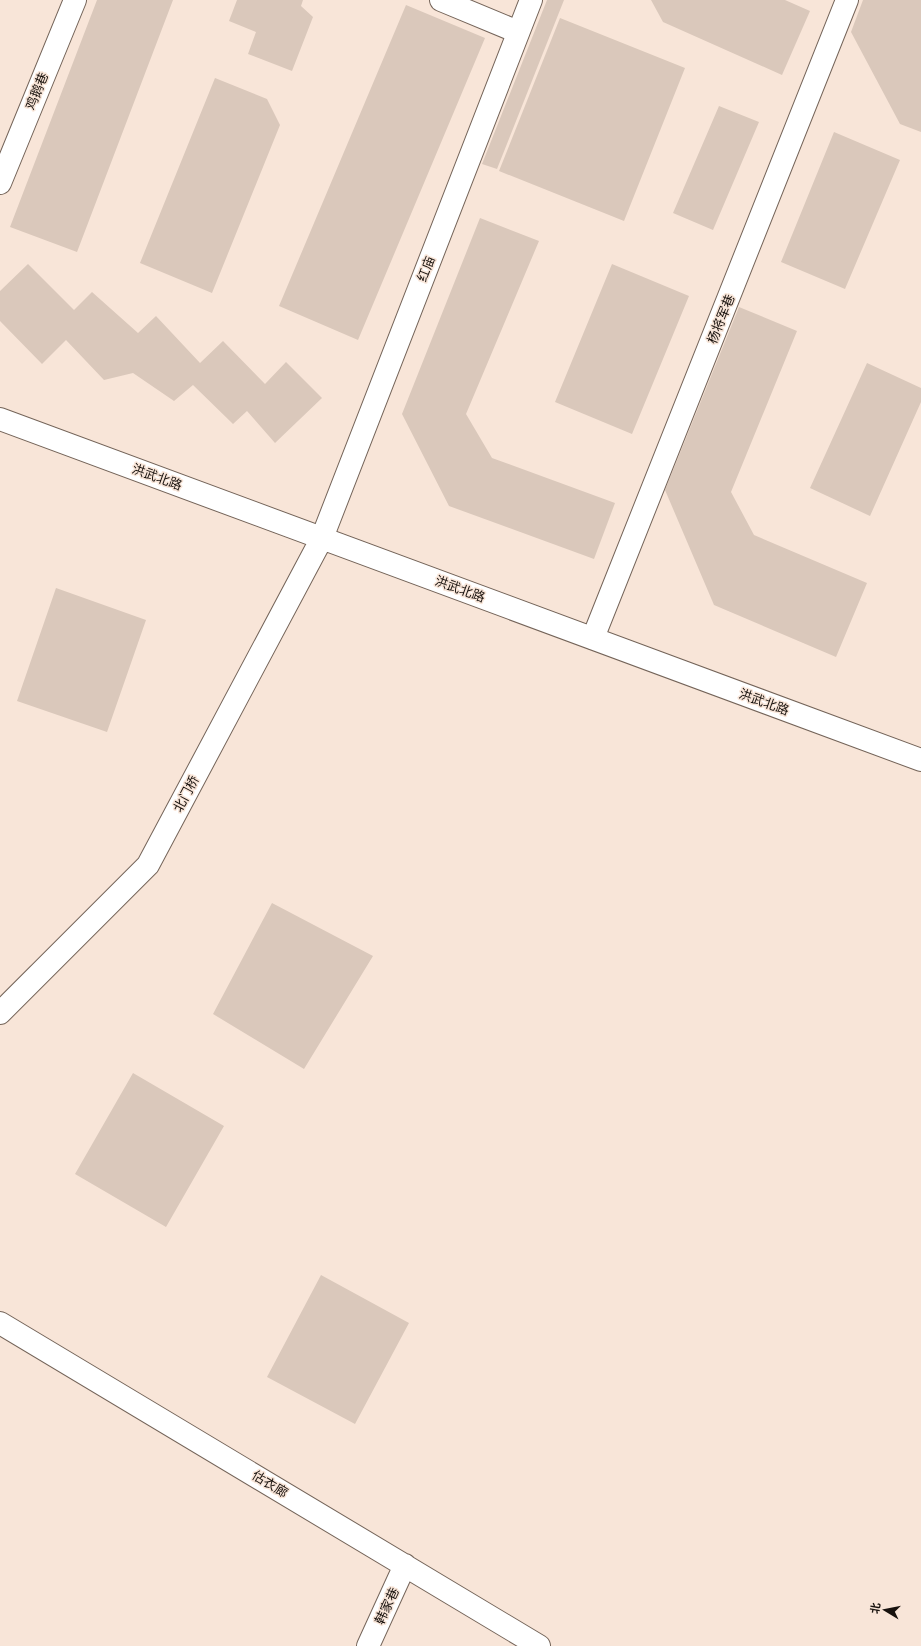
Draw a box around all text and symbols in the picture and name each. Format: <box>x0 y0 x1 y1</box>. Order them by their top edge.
street label: 鸡鹅巷 <box>22 70 52 112</box>
street label: 红庙 <box>413 254 439 284</box>
street label: 杨将军巷 <box>703 292 739 346</box>
street label: 洪武北路 <box>130 460 184 494</box>
street label: 洪武北路 <box>433 572 487 606</box>
street label: 洪武北路 <box>737 685 791 719</box>
street label: 北门桥 <box>169 773 203 815</box>
street label: 估衣廊 <box>249 1467 291 1501</box>
street label: 韩家巷 <box>371 1585 403 1627</box>
north arrow <box>865 1590 905 1630</box>
text: 北 <box>867 1602 883 1615</box>

